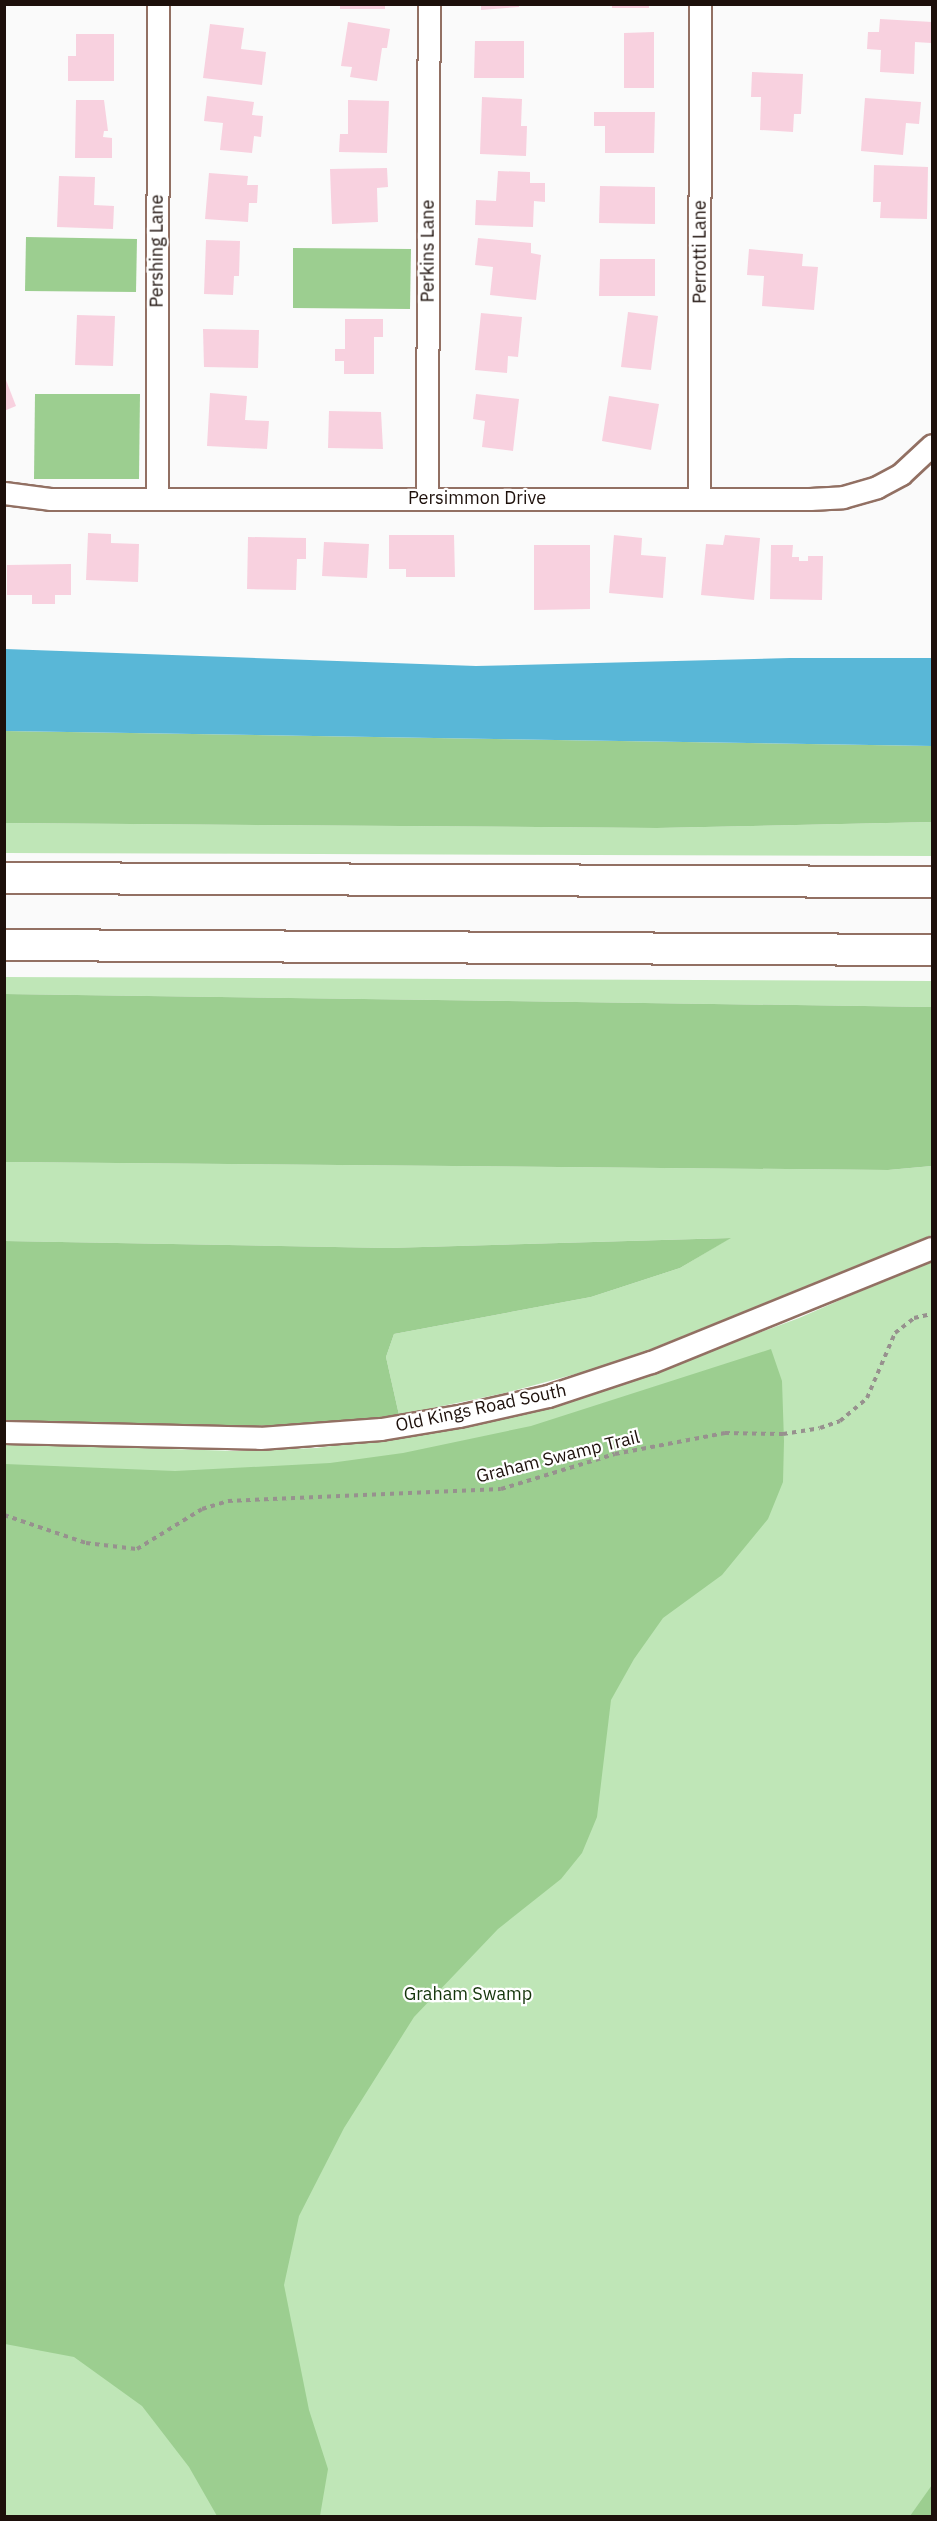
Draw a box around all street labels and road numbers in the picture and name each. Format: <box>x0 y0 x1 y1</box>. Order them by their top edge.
street label: Pershing Lane <box>146 194 168 308</box>
street label: Perkins Lane <box>417 200 439 302</box>
street label: Perrotti Lane <box>689 200 711 304</box>
street label: Persimmon Drive <box>408 487 546 509</box>
street label: Old Kings Road South <box>394 1379 568 1437</box>
street label: Graham Swamp Trail <box>474 1426 642 1488</box>

